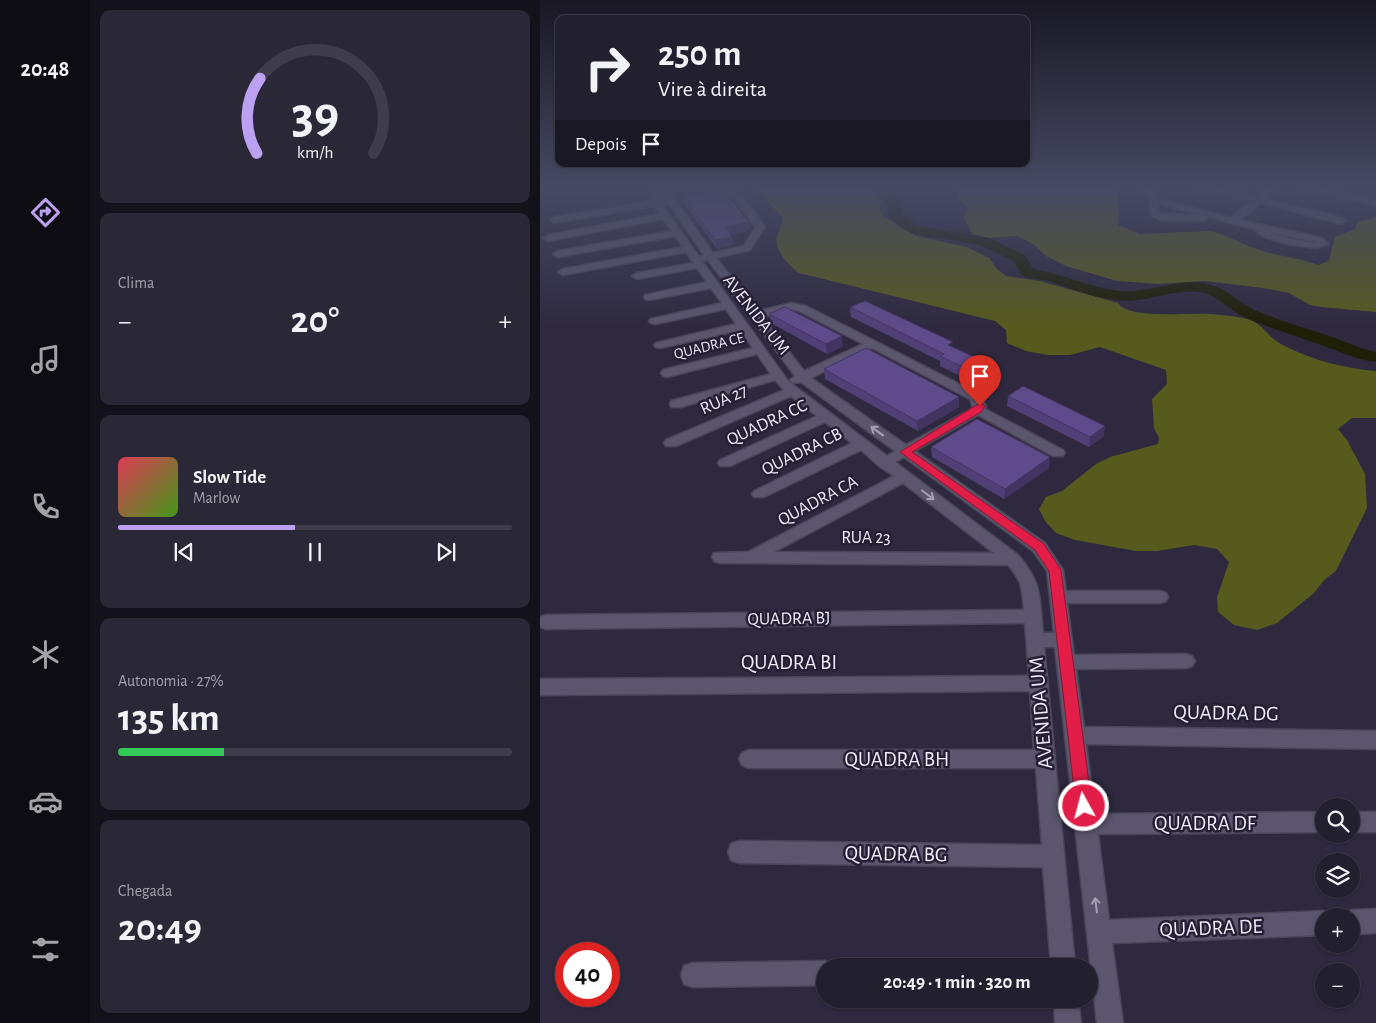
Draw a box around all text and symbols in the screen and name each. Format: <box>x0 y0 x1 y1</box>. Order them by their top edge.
icon: right <box>575 35 640 100</box>
text: 250 m <box>658 37 741 72</box>
text: 20:48 <box>21 58 69 80</box>
text: Vire à direita <box>658 78 767 100</box>
text: 39 <box>291 90 339 142</box>
icon: arrive <box>637 130 665 158</box>
text: Depois <box>575 135 627 154</box>
text: km/h <box>297 144 333 162</box>
icon: directions <box>28 195 63 230</box>
street label: AVENIDA UM <box>719 272 793 358</box>
text: Clima <box>118 275 154 291</box>
text: 20° <box>291 302 339 340</box>
text: − <box>118 308 131 336</box>
text: + <box>499 308 512 336</box>
street label: QUADRA CE <box>672 330 746 362</box>
icon: music <box>28 342 63 377</box>
pin <box>959 355 1001 406</box>
icon: arrive <box>966 362 994 390</box>
street label: RUA 27 <box>698 382 750 418</box>
street label: QUADRA CC <box>724 397 810 449</box>
street label: QUADRA CB <box>759 425 845 479</box>
one-way arrow <box>870 426 884 436</box>
text: Slow Tide <box>193 468 266 487</box>
street label: QUADRA CA <box>775 472 861 530</box>
icon: phone <box>28 489 63 524</box>
text: Marlow <box>193 490 240 506</box>
one-way arrow <box>921 490 935 500</box>
street label: RUA 23 <box>841 529 891 547</box>
icon: previous <box>170 538 198 566</box>
icon: pause <box>301 538 329 566</box>
icon: next <box>432 538 460 566</box>
street label: QUADRA BJ <box>747 609 831 629</box>
icon: climate <box>28 637 63 672</box>
street label: QUADRA BI <box>741 652 837 673</box>
street label: AVENIDA UM <box>1026 656 1056 770</box>
text: Autonomia · 27% <box>118 673 224 689</box>
text: 135 km <box>118 700 220 738</box>
street label: QUADRA DG <box>1173 702 1279 724</box>
street label: QUADRA BH <box>845 749 949 770</box>
position arrow <box>1057 779 1109 831</box>
icon: car <box>28 784 63 819</box>
map controls <box>1315 798 1360 1008</box>
button: search <box>1315 798 1360 843</box>
street label: QUADRA DF <box>1154 813 1257 834</box>
street label: QUADRA BG <box>844 843 948 865</box>
button: layers <box>1315 853 1360 898</box>
text: Chegada <box>118 883 173 899</box>
one-way arrow <box>1091 897 1101 913</box>
button: + <box>1315 908 1360 953</box>
text: 20:49 <box>118 910 202 948</box>
street label: QUADRA DE <box>1159 916 1263 940</box>
icon: filters <box>28 932 63 967</box>
speed limit sign: 40 <box>555 942 620 1007</box>
button: − <box>1315 963 1360 1008</box>
text: 20:49 · 1 min · 320 m <box>883 973 1031 992</box>

